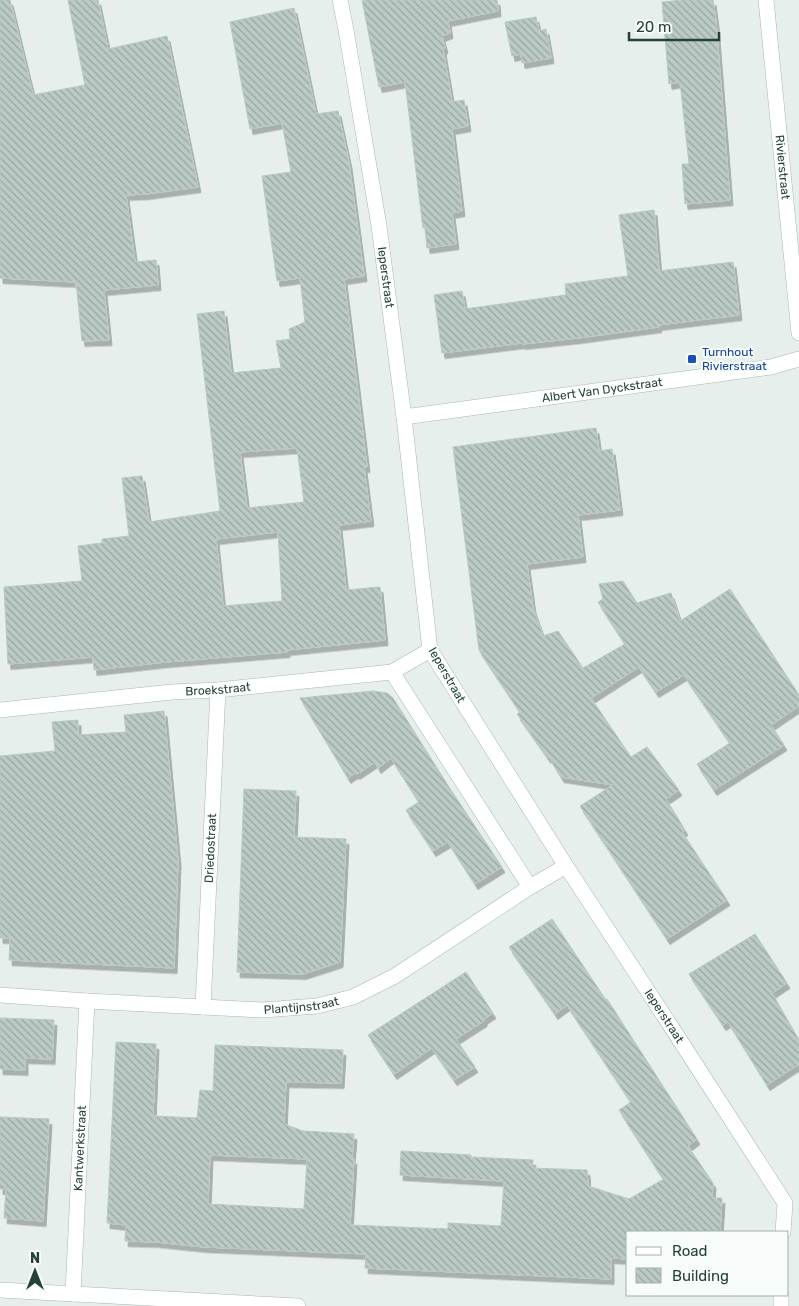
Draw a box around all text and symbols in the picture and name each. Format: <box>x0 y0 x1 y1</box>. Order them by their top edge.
scale bar <box>629 10 719 42</box>
text: 20 m <box>636 18 671 36</box>
street label: Rivierstraat <box>772 134 793 200</box>
street label: Ieperstraat <box>375 246 397 309</box>
place label: Turnhout Rivierstraat <box>702 345 767 373</box>
marker: Turnhout Rivierstraat <box>686 353 698 365</box>
street label: Albert Van Dyckstraat <box>541 375 664 405</box>
street label: Ieperstraat <box>426 645 469 705</box>
street label: Broekstraat <box>185 680 252 698</box>
street label: Driedostraat <box>202 813 219 883</box>
street label: Ieperstraat <box>641 986 687 1046</box>
street label: Plantijnstraat <box>263 994 341 1017</box>
street label: Kantwerkstraat <box>71 1105 89 1191</box>
legend <box>626 1231 789 1296</box>
text: Road <box>672 1242 708 1260</box>
north arrow <box>10 1246 60 1296</box>
text: N <box>30 1250 40 1267</box>
text: Building <box>672 1267 729 1285</box>

